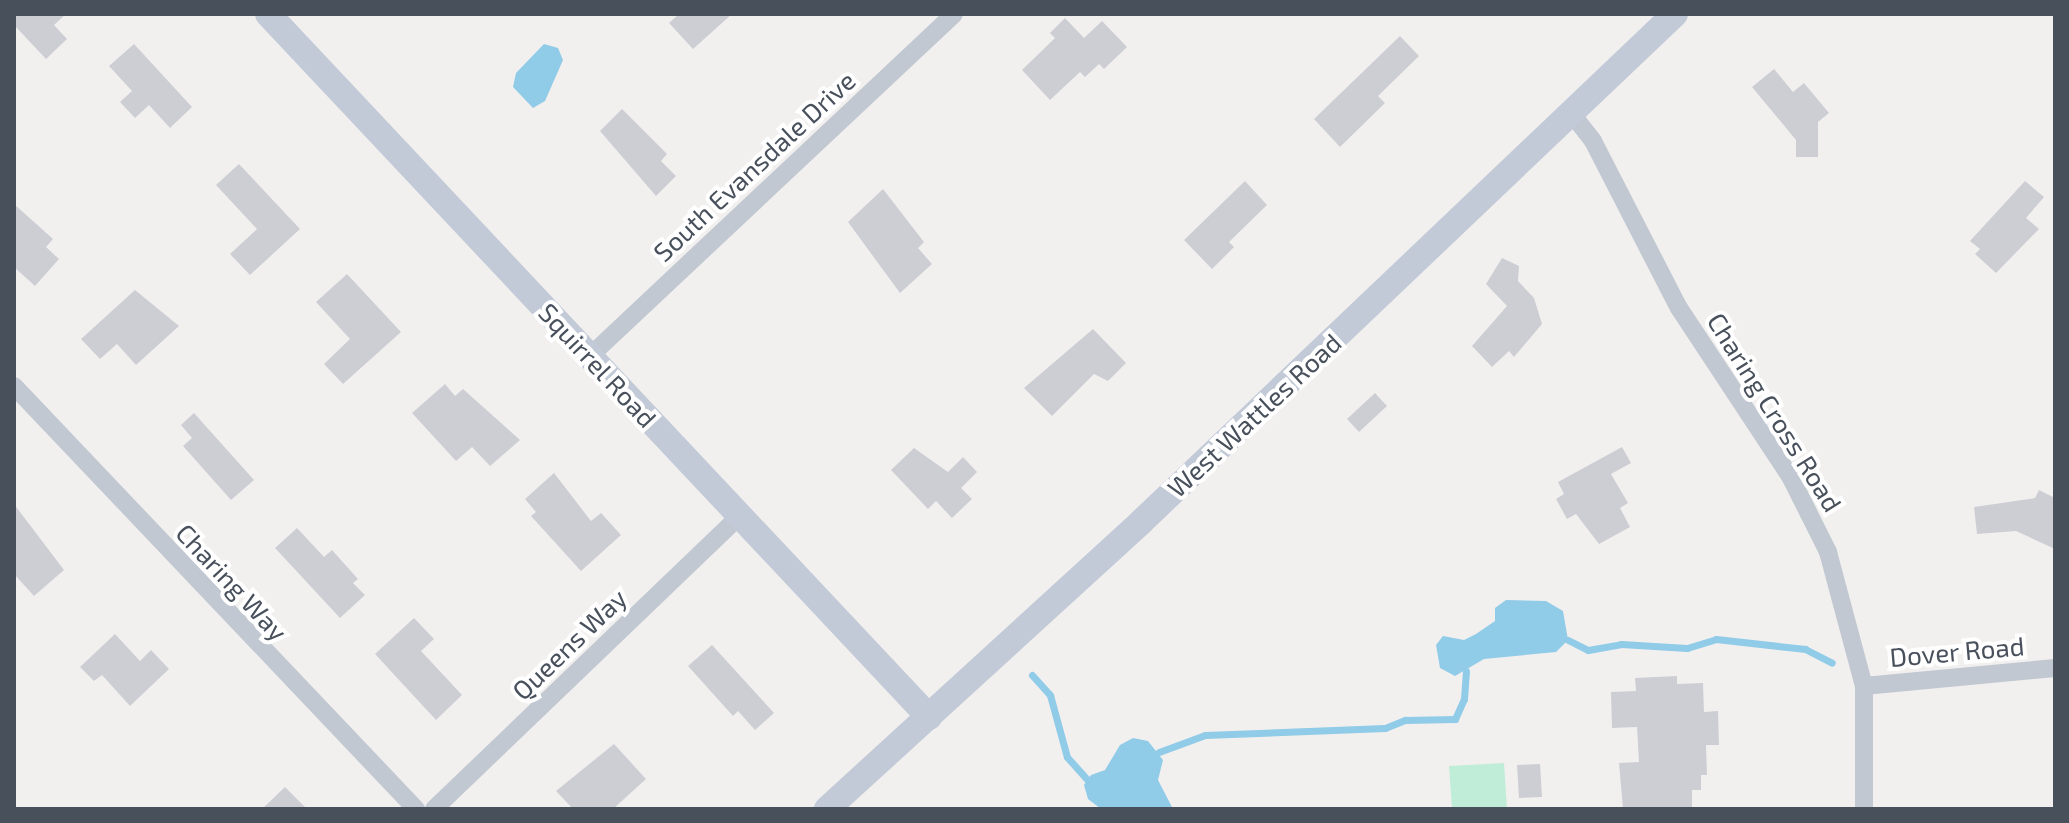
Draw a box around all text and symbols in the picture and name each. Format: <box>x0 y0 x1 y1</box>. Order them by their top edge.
street label: South Evansdale Drive <box>647 65 861 267</box>
street label: Squirrel Road <box>533 296 663 434</box>
street label: Charing Cross Road <box>1701 307 1849 517</box>
street label: West Wattles Road <box>1161 327 1347 503</box>
street label: Charing Way <box>170 517 294 647</box>
street label: Queens Way <box>505 582 633 706</box>
street label: Dover Road <box>1888 630 2026 672</box>

